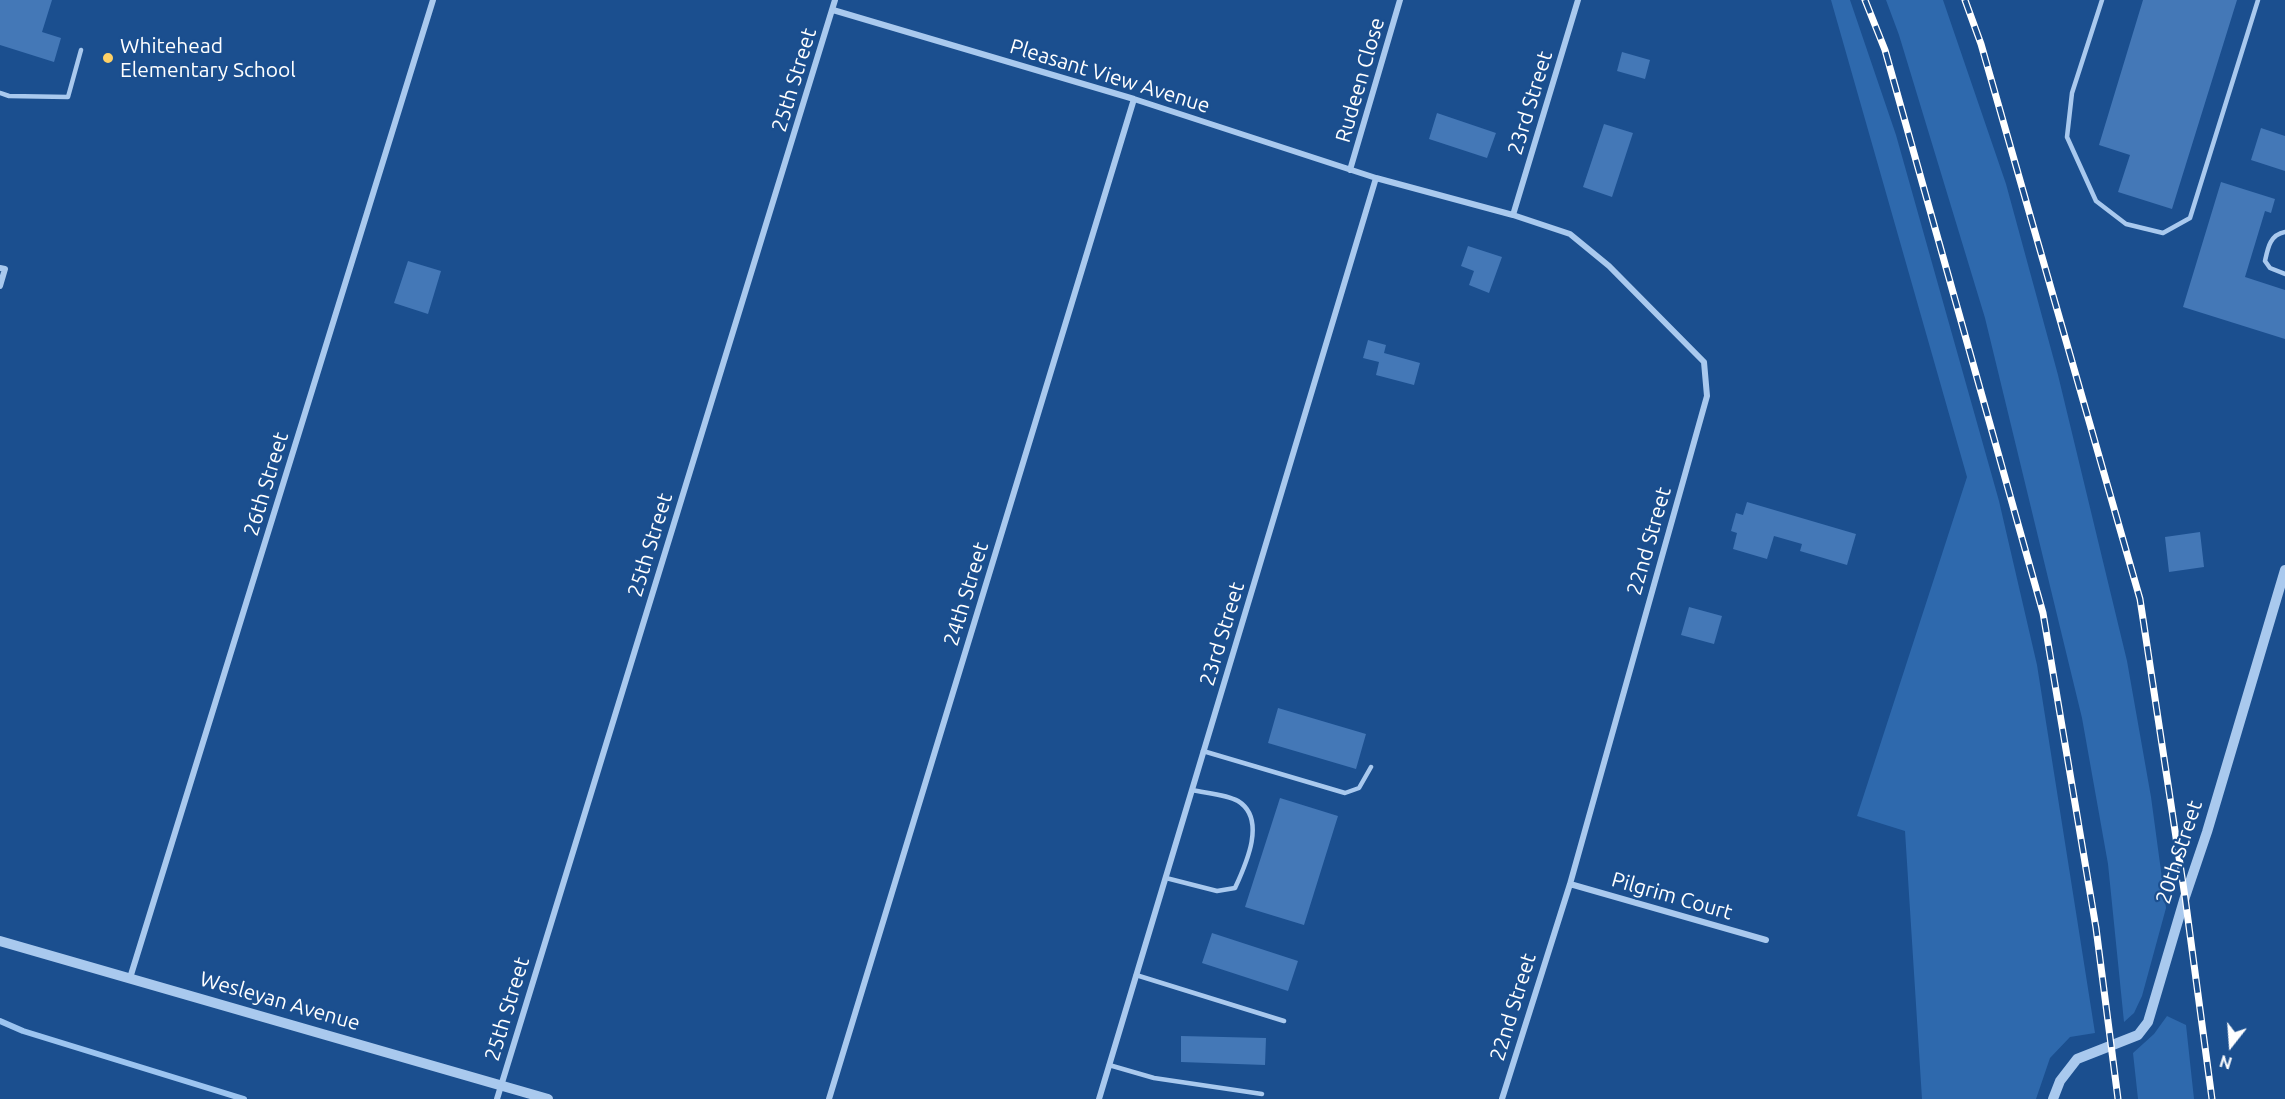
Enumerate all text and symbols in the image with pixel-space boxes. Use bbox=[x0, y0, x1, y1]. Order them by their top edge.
street label: Rudeen Close bbox=[1330, 15, 1390, 145]
street label: 25th Street bbox=[766, 25, 822, 135]
place label: Whitehead Elementary School bbox=[120, 33, 296, 83]
street label: Pleasant View Avenue bbox=[1007, 34, 1213, 118]
street label: 23rd Street bbox=[1502, 48, 1558, 158]
marker: Whitehead Elementary School bbox=[101, 51, 115, 65]
street label: 26th Street bbox=[238, 429, 294, 539]
street label: 22nd Street bbox=[1622, 484, 1676, 598]
street label: 25th Street bbox=[622, 490, 678, 600]
street label: 24th Street bbox=[938, 539, 994, 649]
street label: 23rd Street bbox=[1194, 579, 1250, 689]
street label: 20th Street bbox=[2150, 797, 2208, 907]
street label: Pilgrim Court bbox=[1609, 867, 1735, 925]
street label: 22nd Street bbox=[1485, 950, 1541, 1064]
street label: 25th Street bbox=[479, 954, 535, 1064]
street label: Wesleyan Avenue bbox=[197, 966, 363, 1036]
north arrow bbox=[2201, 1015, 2261, 1075]
text: N bbox=[2217, 1052, 2234, 1073]

